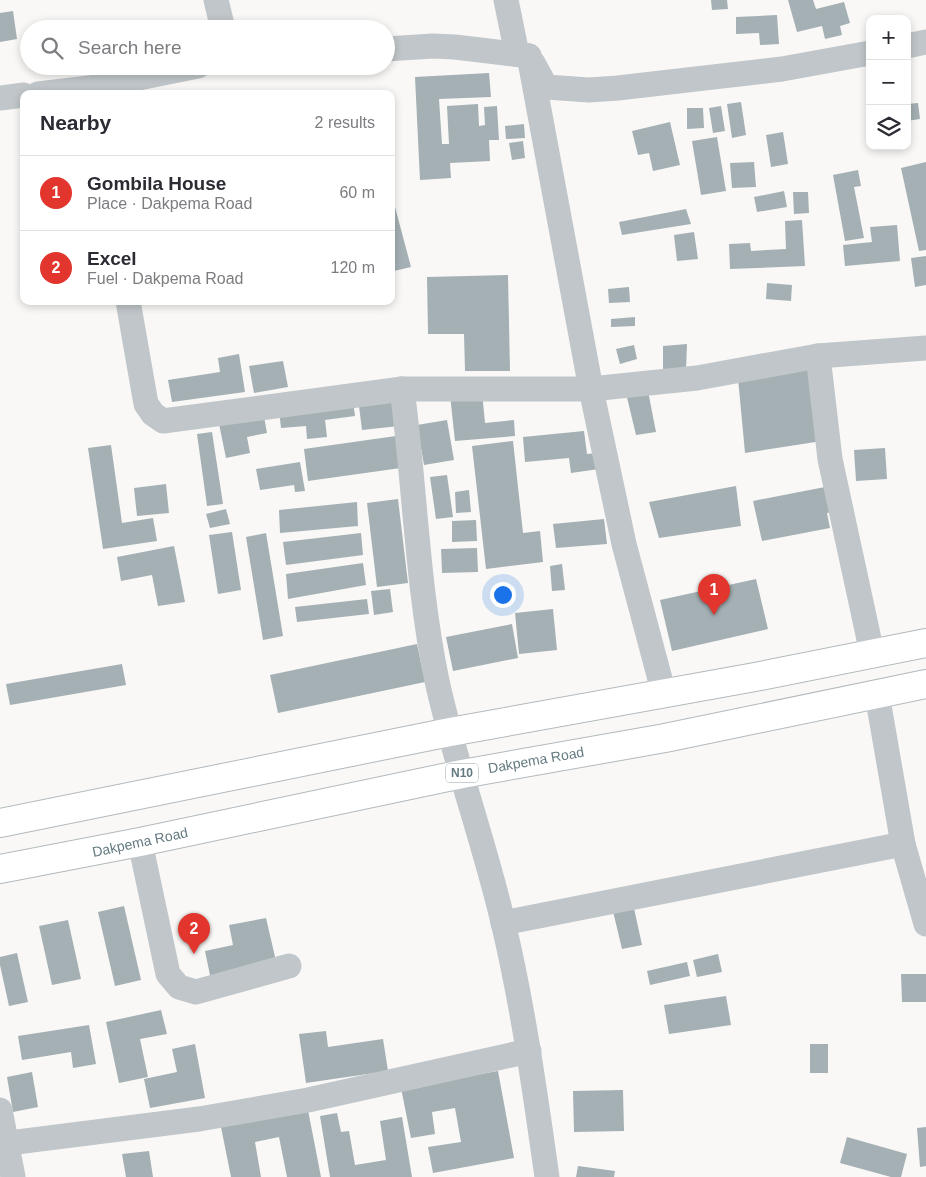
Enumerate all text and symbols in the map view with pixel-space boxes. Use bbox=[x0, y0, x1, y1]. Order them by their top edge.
map controls bbox=[866, 15, 911, 150]
button: + bbox=[866, 15, 911, 60]
search box bbox=[20, 20, 395, 75]
icon: search bbox=[38, 34, 66, 62]
text: Search here bbox=[78, 37, 182, 58]
button: − bbox=[866, 60, 911, 105]
button: layers bbox=[866, 105, 911, 150]
text: Nearby bbox=[40, 111, 111, 134]
text: 2 results bbox=[315, 114, 375, 131]
text: Gombila House bbox=[87, 173, 226, 194]
text: 1 bbox=[52, 184, 60, 201]
text: 60 m bbox=[339, 184, 375, 201]
text: Place · Dakpema Road bbox=[87, 195, 252, 212]
text: Excel bbox=[87, 248, 137, 269]
text: 2 bbox=[52, 259, 60, 276]
text: 120 m bbox=[331, 259, 375, 276]
text: Fuel · Dakpema Road bbox=[87, 270, 244, 287]
pin: 1 bbox=[698, 574, 730, 615]
your location bbox=[490, 582, 516, 608]
street label: Dakpema Road bbox=[487, 744, 585, 776]
road number: N10 bbox=[446, 764, 478, 782]
street label: Dakpema Road bbox=[91, 824, 189, 860]
pin: 2 bbox=[178, 913, 210, 954]

